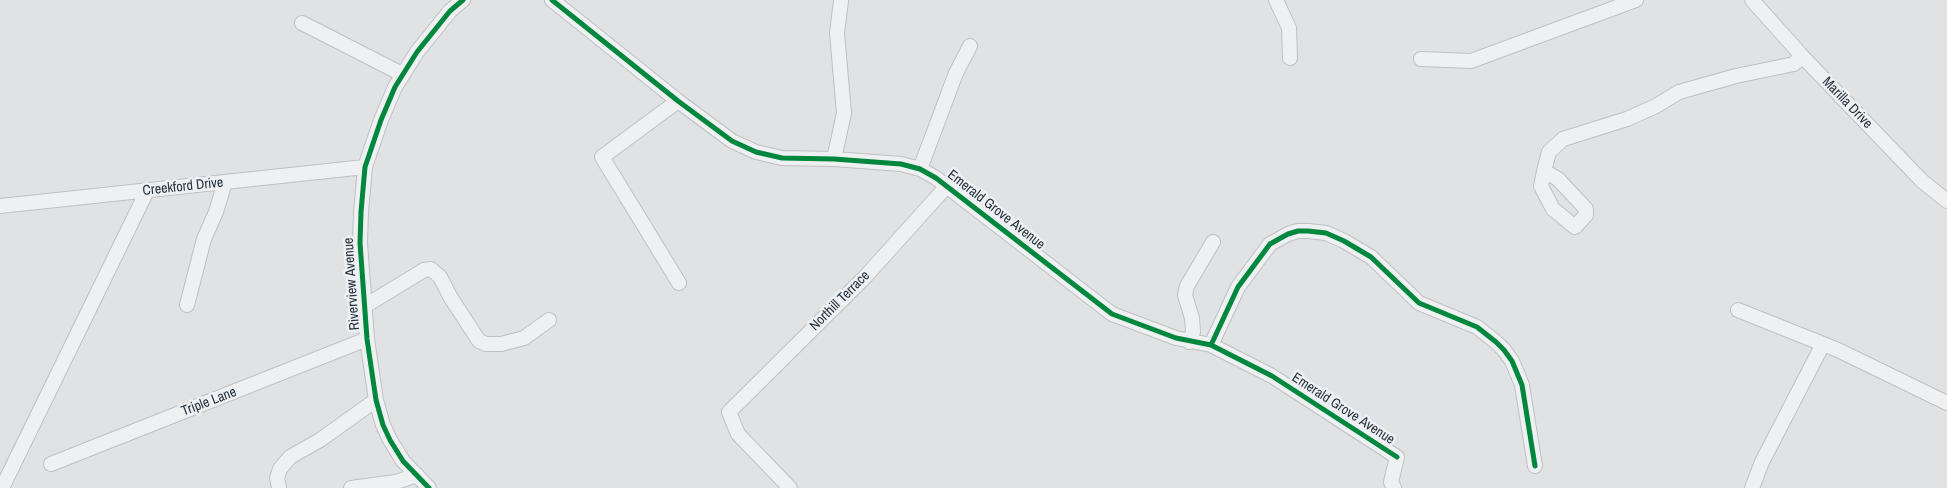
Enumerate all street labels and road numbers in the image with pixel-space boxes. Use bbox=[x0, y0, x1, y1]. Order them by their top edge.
street label: Marilla Drive bbox=[1818, 74, 1876, 132]
street label: Emerald Grove Avenue bbox=[944, 167, 1048, 253]
street label: Creekford Drive bbox=[142, 174, 224, 200]
street label: Riverview Avenue bbox=[340, 237, 364, 331]
street label: Northill Terrace bbox=[807, 268, 873, 334]
street label: Emerald Grove Avenue bbox=[1288, 370, 1398, 448]
street label: Triple Lane bbox=[179, 384, 239, 420]

